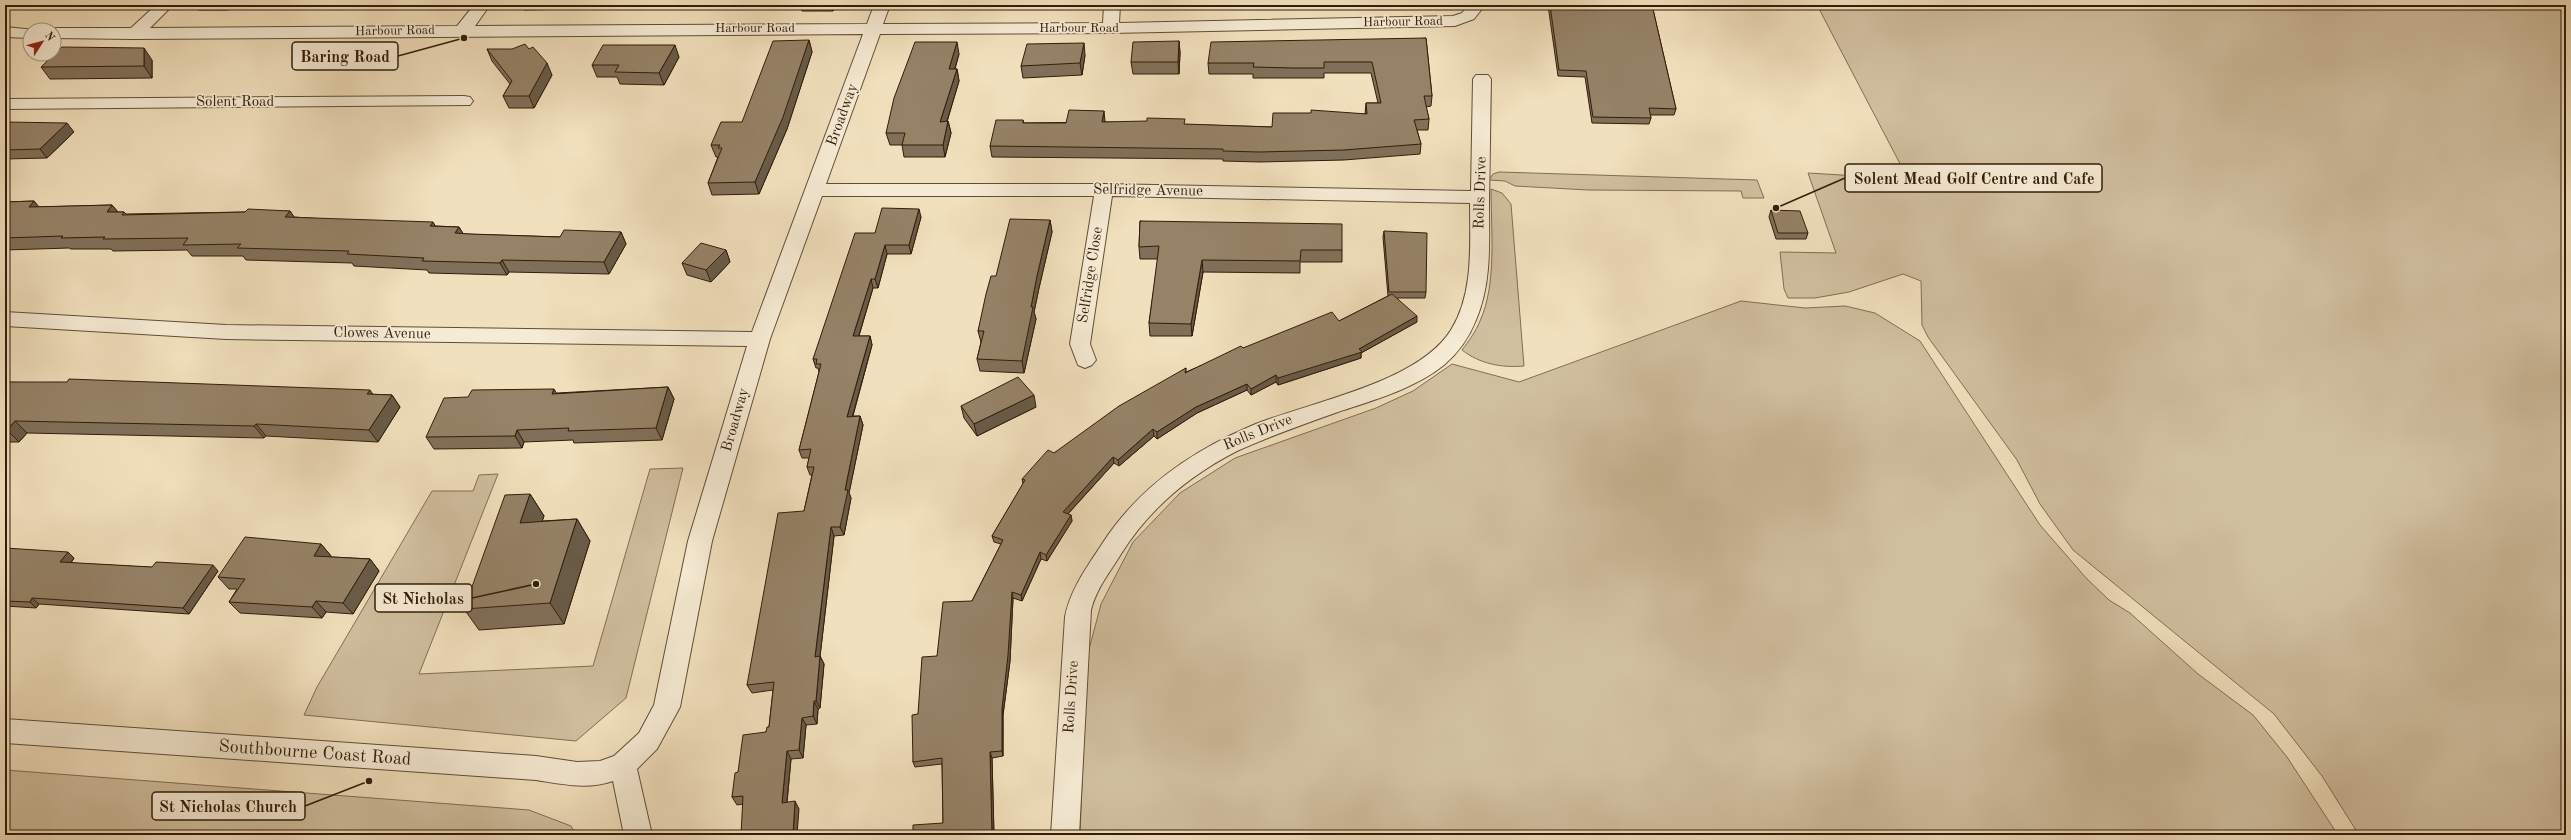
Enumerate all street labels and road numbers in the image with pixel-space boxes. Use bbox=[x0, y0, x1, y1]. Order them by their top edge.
street label: Harbour Road bbox=[1363, 15, 1443, 29]
street label: Harbour Road bbox=[715, 22, 795, 35]
street label: Harbour Road bbox=[1039, 22, 1119, 35]
street label: Harbour Road bbox=[355, 24, 435, 38]
street label: Broadway bbox=[825, 82, 861, 148]
street label: Solent Road bbox=[196, 95, 274, 110]
street label: Rolls Drive bbox=[1472, 156, 1490, 230]
street label: Selfridge Avenue bbox=[1093, 183, 1203, 199]
street label: Selfridge Close bbox=[1076, 226, 1106, 324]
street label: Clowes Avenue bbox=[333, 326, 431, 342]
street label: Broadway bbox=[720, 386, 752, 454]
street label: Rolls Drive bbox=[1221, 412, 1295, 454]
street label: Rolls Drive bbox=[1062, 660, 1082, 734]
street label: Southbourne Coast Road bbox=[218, 737, 412, 769]

